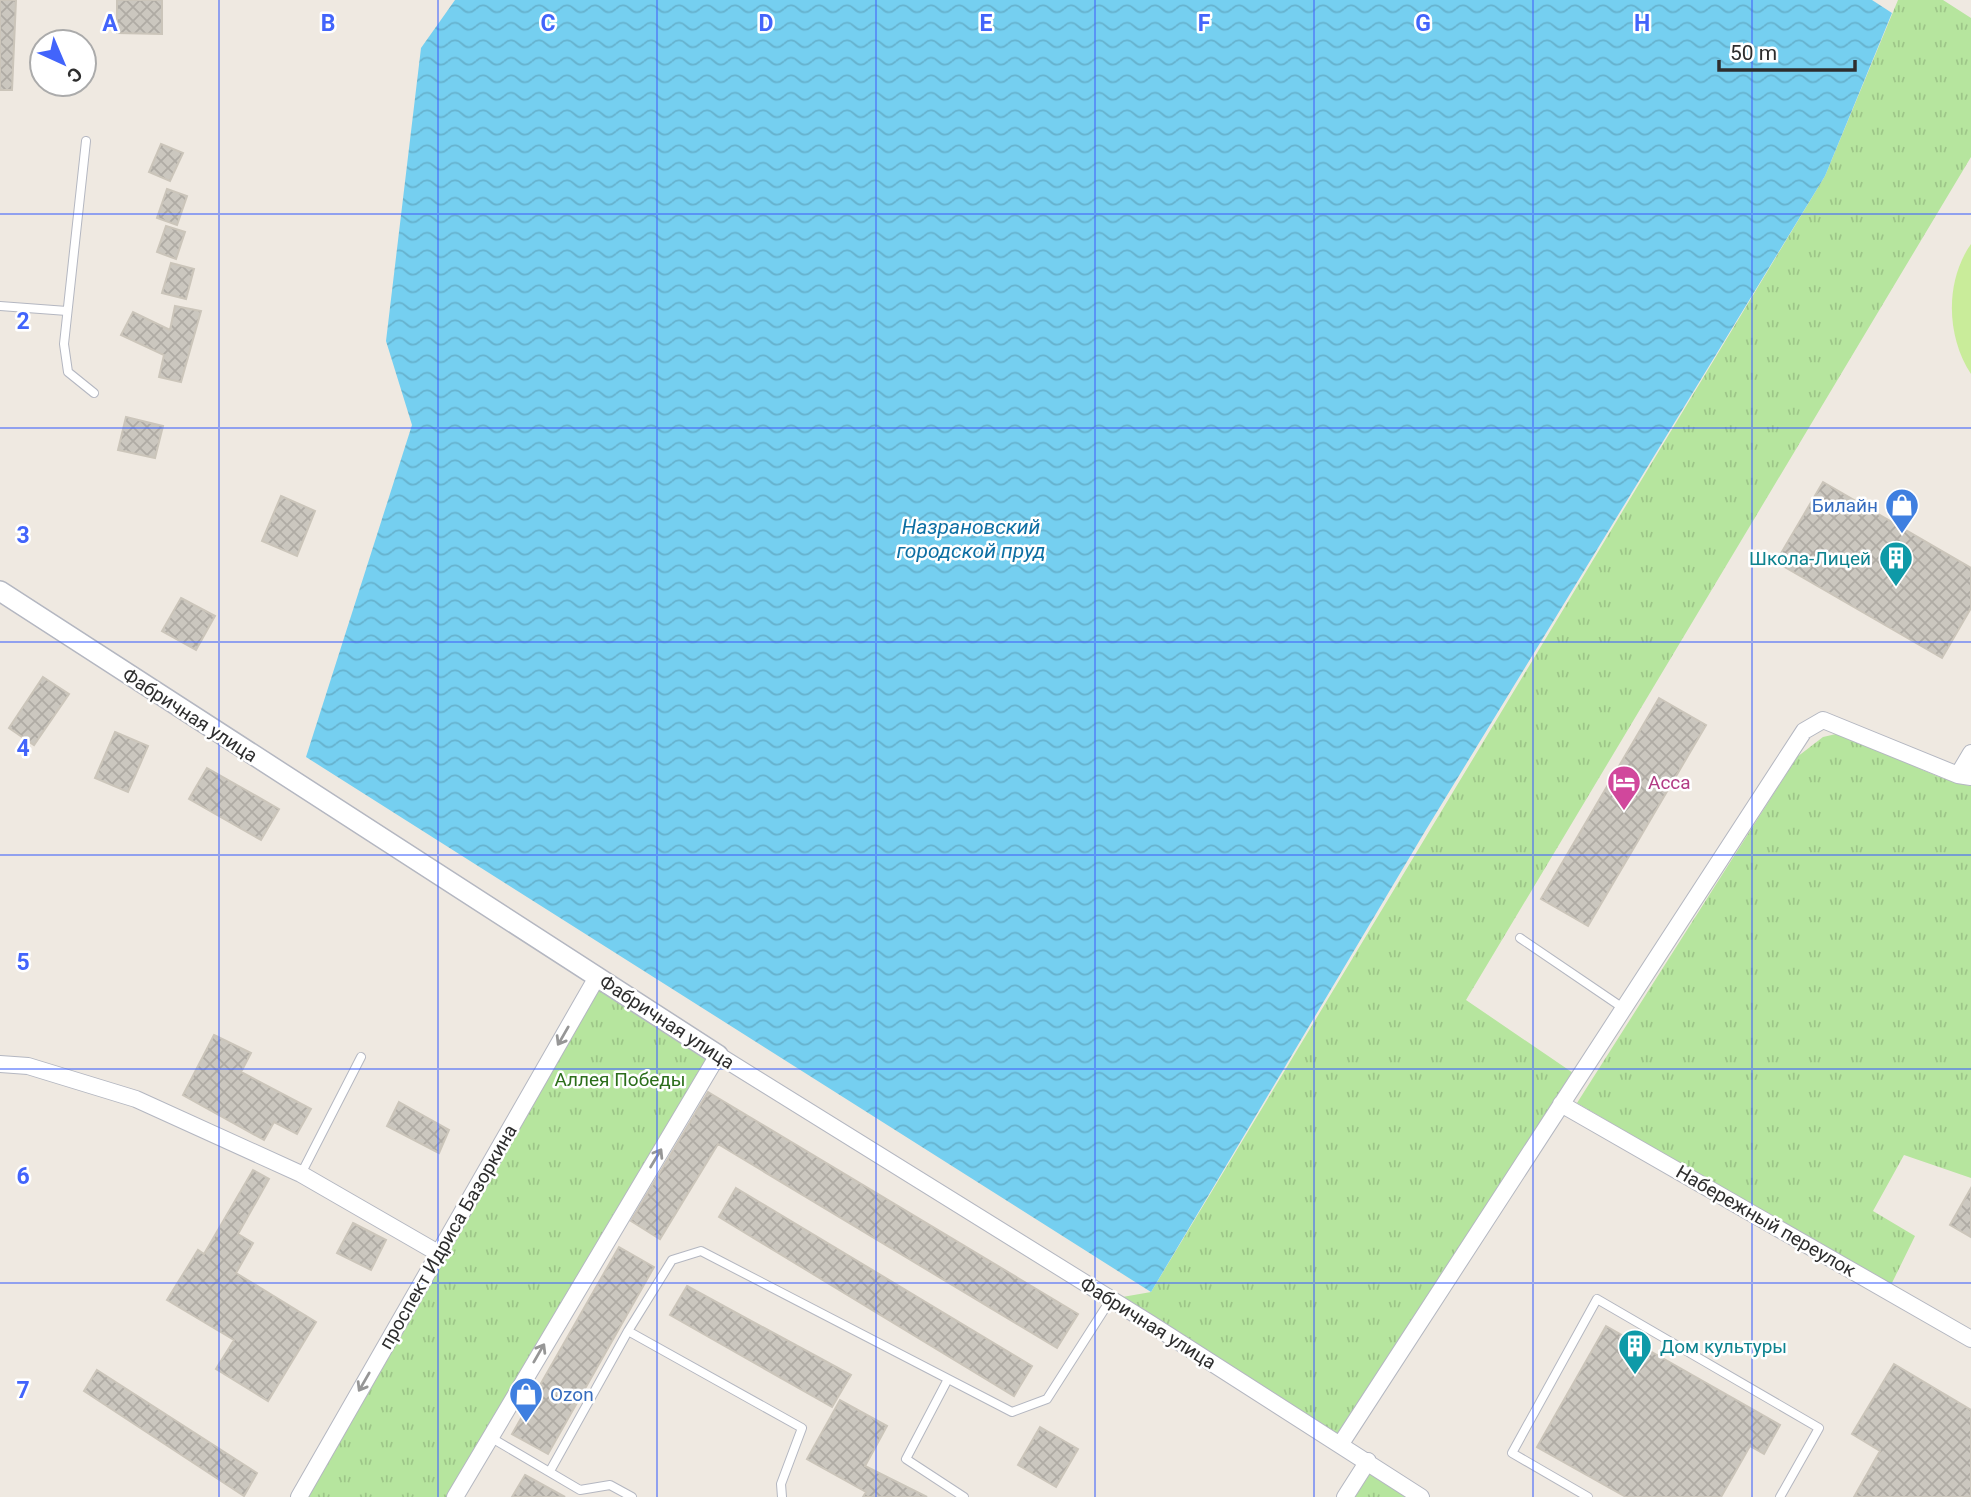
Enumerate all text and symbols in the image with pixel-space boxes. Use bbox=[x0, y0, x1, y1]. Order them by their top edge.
text: A bbox=[102, 10, 118, 37]
text: B bbox=[321, 10, 335, 37]
text: C bbox=[540, 10, 556, 37]
text: D bbox=[759, 10, 773, 37]
text: E bbox=[980, 10, 993, 37]
text: F bbox=[1198, 10, 1211, 37]
text: G bbox=[1415, 10, 1431, 37]
text: H bbox=[1634, 10, 1650, 37]
north arrow bbox=[28, 28, 98, 98]
scale bar bbox=[1719, 28, 1856, 72]
text: 50 m bbox=[1730, 41, 1777, 65]
text: С bbox=[62, 62, 87, 87]
text: 2 bbox=[16, 308, 30, 335]
shop icon: Билайн bbox=[1883, 486, 1921, 535]
place label: Билайн bbox=[1812, 494, 1878, 517]
water label: Назрановский городской пруд bbox=[896, 515, 1046, 563]
text: 3 bbox=[16, 522, 30, 549]
building icon: Школа-Лицей bbox=[1877, 539, 1915, 588]
place label: Школа-Лицей bbox=[1749, 547, 1871, 570]
street label: Фабричная улица bbox=[118, 663, 262, 767]
text: 4 bbox=[16, 735, 30, 762]
hotel icon: Асса bbox=[1605, 763, 1643, 812]
place label: Асса bbox=[1648, 771, 1691, 794]
text: 5 bbox=[16, 949, 30, 976]
street label: Фабричная улица bbox=[595, 970, 739, 1074]
one-way arrow bbox=[556, 1025, 569, 1046]
park label: Аллея Победы bbox=[555, 1068, 685, 1091]
street label: проспект Идриса Базоркина bbox=[374, 1121, 522, 1353]
one-way arrow bbox=[649, 1149, 663, 1169]
street label: Набережный переулок bbox=[1672, 1160, 1861, 1282]
text: 6 bbox=[16, 1163, 30, 1190]
street label: Фабричная улица bbox=[1076, 1272, 1220, 1374]
building icon: Дом культуры bbox=[1616, 1327, 1654, 1376]
place label: Дом культуры bbox=[1660, 1335, 1787, 1358]
one-way arrow bbox=[532, 1344, 546, 1364]
one-way arrow bbox=[357, 1371, 371, 1391]
shop icon: Ozon bbox=[507, 1375, 545, 1424]
text: 7 bbox=[16, 1377, 30, 1404]
place label: Ozon bbox=[550, 1383, 594, 1406]

